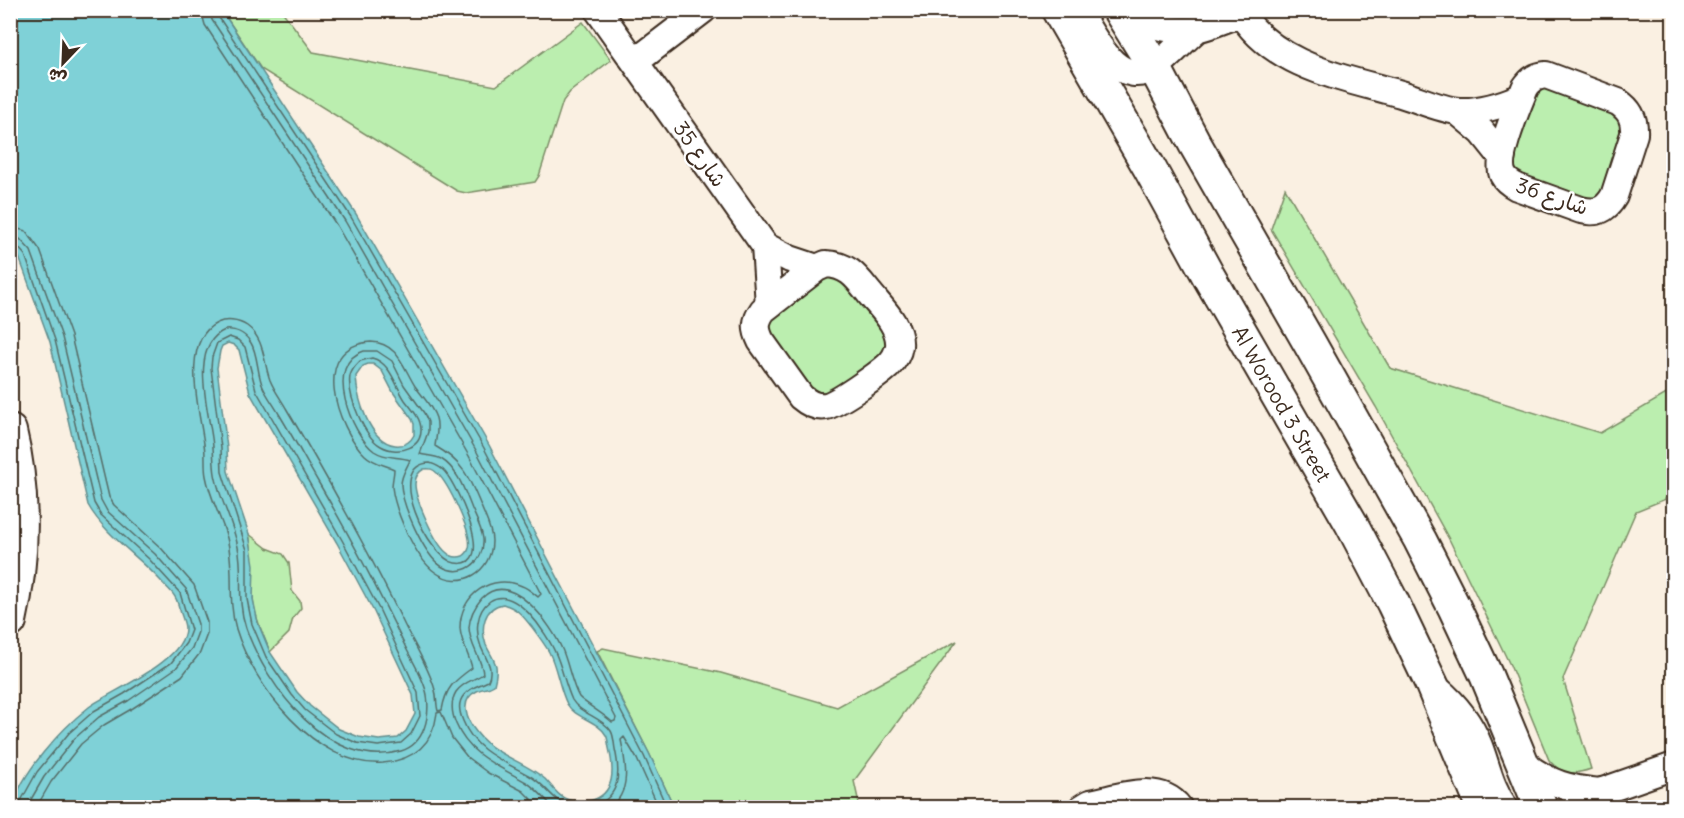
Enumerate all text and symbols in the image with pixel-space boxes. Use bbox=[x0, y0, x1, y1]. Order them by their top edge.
north arrow bbox=[33, 33, 93, 93]
text: ش bbox=[45, 64, 69, 89]
street label: شارع 35 bbox=[666, 116, 732, 193]
street label: شارع 36 bbox=[1512, 171, 1592, 223]
street label: Al Worood 3 Street bbox=[1226, 321, 1338, 487]

